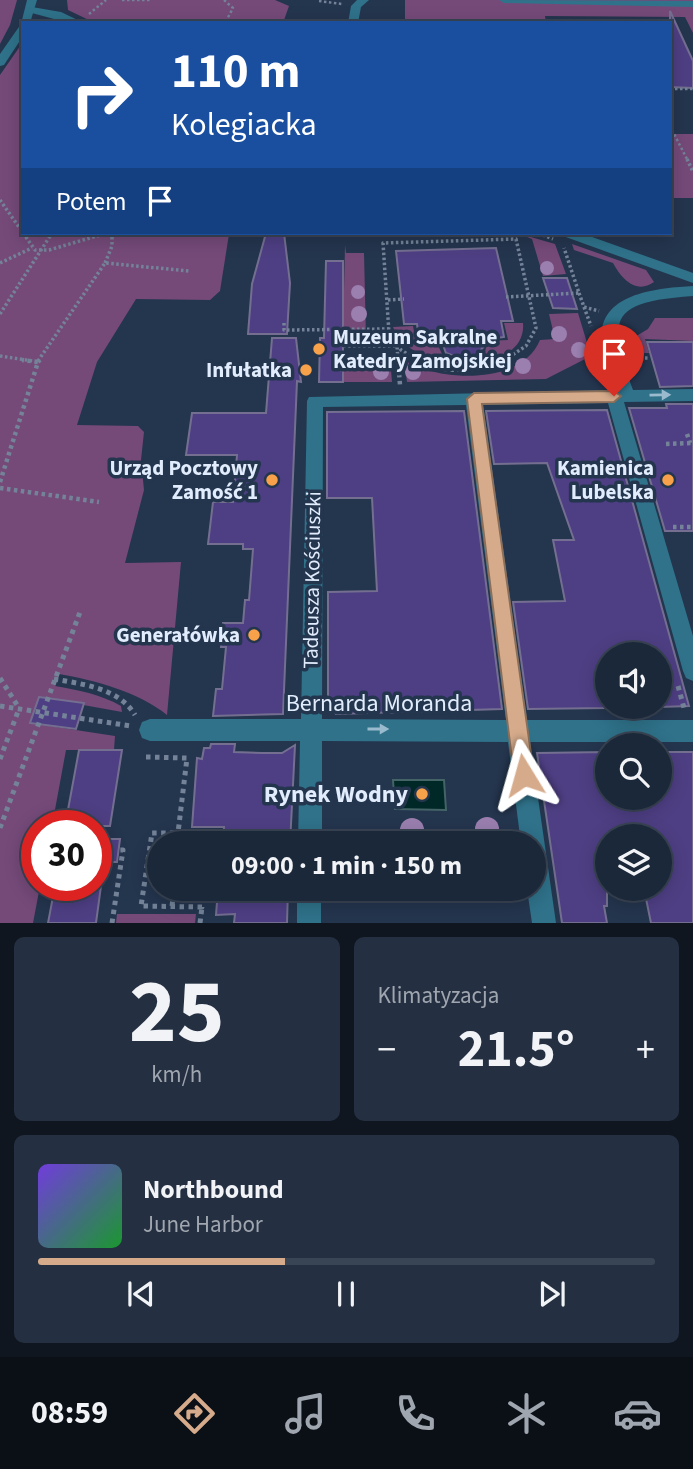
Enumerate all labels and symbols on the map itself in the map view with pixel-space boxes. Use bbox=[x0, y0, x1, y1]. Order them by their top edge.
place label: Muzeum Sakralne Katedry Zamojskiej bbox=[333, 322, 512, 376]
pin bbox=[584, 324, 644, 396]
marker: Muzeum Sakralne Katedry Zamojskiej bbox=[311, 341, 327, 357]
place label: Infułatka bbox=[206, 355, 292, 385]
marker: Infułatka bbox=[298, 362, 314, 378]
one-way arrow bbox=[649, 390, 671, 401]
place label: Urząd Pocztowy Zamość 1 bbox=[110, 453, 258, 507]
place label: Kamienica Lubelska bbox=[557, 453, 654, 507]
marker: Urząd Pocztowy Zamość 1 bbox=[264, 472, 280, 488]
marker: Kamienica Lubelska bbox=[660, 472, 676, 488]
street label: Tadeusza Kościuszki bbox=[295, 491, 329, 669]
place label: Generałówka bbox=[116, 620, 240, 650]
marker: Generałówka bbox=[246, 627, 262, 643]
street label: Bernarda Moranda bbox=[286, 686, 472, 721]
one-way arrow bbox=[367, 724, 389, 735]
position arrow bbox=[487, 738, 561, 812]
place label: Rynek Wodny bbox=[264, 777, 408, 812]
marker: Rynek Wodny bbox=[414, 786, 430, 802]
speed limit sign: 30 bbox=[21, 810, 112, 901]

